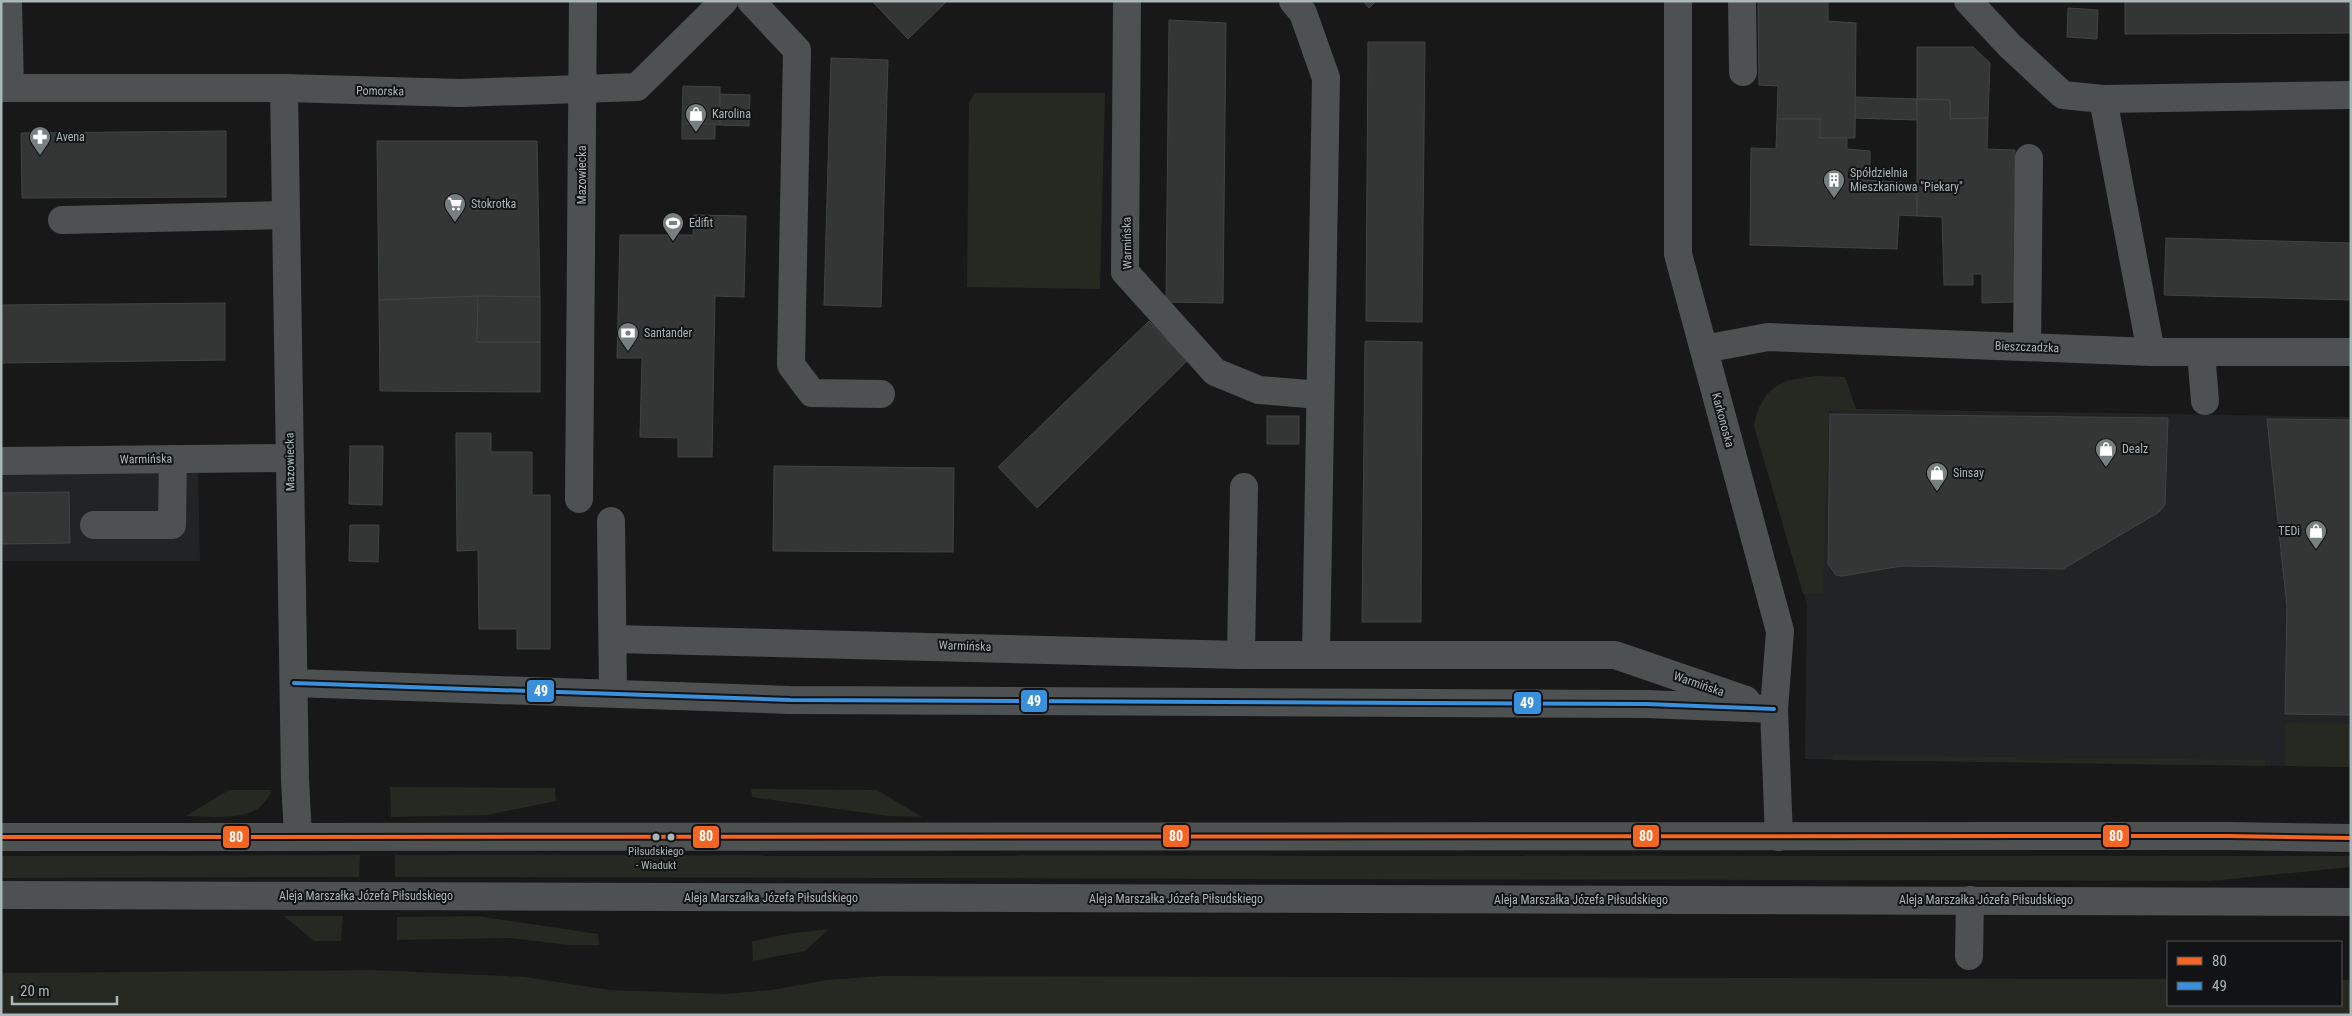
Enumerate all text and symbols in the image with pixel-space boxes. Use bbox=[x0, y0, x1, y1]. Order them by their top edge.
street label: Pomorska bbox=[356, 84, 404, 98]
shop icon: Karolina bbox=[684, 102, 708, 133]
place label: Karolina bbox=[712, 107, 751, 121]
pharmacy icon: Avena bbox=[28, 125, 52, 156]
place label: Avena bbox=[56, 130, 85, 144]
street label: Mazowiecka bbox=[575, 145, 589, 204]
place label: Spółdzielnia Mieszkaniowa "Piekary" bbox=[1850, 166, 1963, 194]
building icon: Spółdzielnia Mieszkaniowa "Piekary" bbox=[1822, 168, 1846, 199]
supermarket icon: Stokrotka bbox=[443, 192, 467, 223]
place label: Stokrotka bbox=[471, 197, 517, 211]
sports icon: Edifit bbox=[661, 211, 685, 242]
place label: Edifit bbox=[689, 216, 713, 230]
street label: Warmińska bbox=[1120, 216, 1134, 269]
bank icon: Santander bbox=[616, 321, 640, 352]
place label: Santander bbox=[644, 326, 692, 340]
street label: Bieszczadzka bbox=[1995, 339, 2060, 355]
street label: Karkonoska bbox=[1709, 391, 1737, 449]
street label: Mazowiecka bbox=[282, 432, 298, 492]
shop icon: Dealz bbox=[2094, 437, 2118, 468]
place label: Dealz bbox=[2122, 442, 2148, 456]
street label: Warmińska bbox=[120, 452, 173, 466]
shop icon: Sinsay bbox=[1925, 461, 1949, 492]
place label: Sinsay bbox=[1953, 466, 1984, 480]
shop icon: TEDi bbox=[2304, 519, 2328, 550]
place label: TEDi bbox=[2278, 524, 2300, 538]
street label: Warmińska bbox=[938, 638, 992, 654]
street label: Warmińska bbox=[1672, 669, 1726, 699]
line badge: 49 bbox=[526, 679, 555, 703]
text: 49 bbox=[534, 683, 548, 699]
line badge: 49 bbox=[1020, 689, 1048, 713]
line badge: 49 bbox=[1513, 691, 1542, 715]
text: 49 bbox=[1027, 693, 1041, 709]
text: 49 bbox=[1520, 695, 1534, 711]
line badge: 80 bbox=[1162, 824, 1190, 848]
line badge: 80 bbox=[1632, 824, 1660, 848]
line badge: 80 bbox=[2102, 824, 2130, 848]
line badge: 80 bbox=[222, 825, 250, 849]
line badge: 80 bbox=[692, 825, 720, 849]
text: 80 bbox=[699, 828, 713, 844]
text: 80 bbox=[1169, 828, 1183, 844]
text: 80 bbox=[1639, 828, 1653, 844]
text: 80 bbox=[2109, 828, 2123, 844]
text: 80 bbox=[229, 829, 243, 845]
marker: Piłsudskiego - Wiadukt bbox=[651, 832, 661, 842]
unlabelled marker bbox=[666, 832, 676, 842]
place label: Piłsudskiego - Wiadukt bbox=[628, 845, 684, 872]
street label: Aleja Marszałka Józefa Piłsudskiego bbox=[279, 889, 453, 903]
street label: Aleja Marszałka Józefa Piłsudskiego bbox=[684, 891, 858, 905]
street label: Aleja Marszałka Józefa Piłsudskiego bbox=[1089, 892, 1263, 906]
street label: Aleja Marszałka Józefa Piłsudskiego bbox=[1494, 893, 1668, 907]
street label: Aleja Marszałka Józefa Piłsudskiego bbox=[1899, 893, 2073, 907]
legend bbox=[2167, 941, 2342, 1006]
text: 80 bbox=[2212, 952, 2227, 970]
scale bar bbox=[12, 974, 118, 1006]
text: 49 bbox=[2212, 977, 2227, 995]
text: 20 m bbox=[20, 982, 50, 1000]

